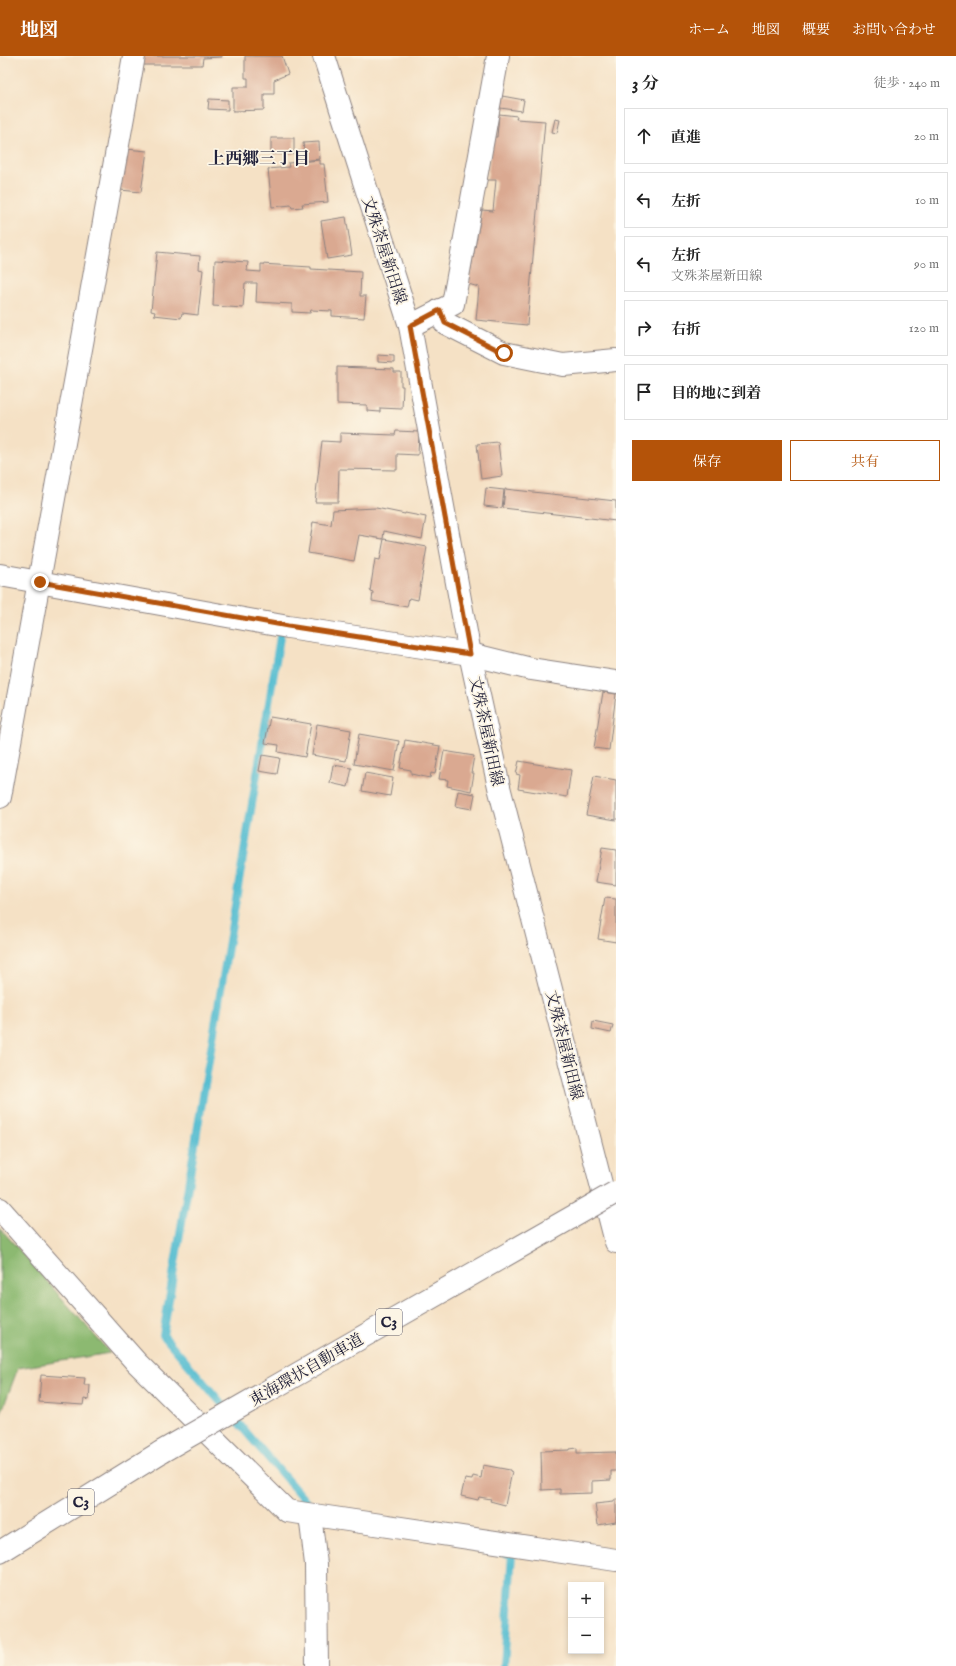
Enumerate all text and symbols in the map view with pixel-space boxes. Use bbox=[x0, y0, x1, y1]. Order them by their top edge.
text: 地図 bbox=[20, 19, 58, 43]
text: ホーム bbox=[688, 21, 730, 39]
text: 地図 bbox=[752, 21, 780, 39]
text: 概要 bbox=[802, 21, 830, 39]
text: お問い合わせ bbox=[852, 21, 936, 39]
text: 3 分 bbox=[632, 74, 659, 95]
text: 徒歩 · 240 m bbox=[874, 75, 940, 92]
icon: ahead bbox=[633, 125, 655, 147]
text: 直進 bbox=[671, 128, 701, 147]
text: 20 m bbox=[914, 128, 939, 145]
district label: 上西郷三丁目 bbox=[208, 149, 310, 170]
icon: left bbox=[633, 189, 655, 211]
text: 左折 bbox=[671, 192, 701, 211]
text: 10 m bbox=[915, 192, 939, 209]
street label: 文殊茶屋新田線 bbox=[356, 194, 410, 307]
text: 左折 bbox=[671, 246, 701, 265]
icon: left bbox=[633, 253, 655, 275]
text: 90 m bbox=[914, 256, 939, 273]
text: 文殊茶屋新田線 bbox=[671, 268, 762, 285]
icon: right bbox=[633, 317, 655, 339]
text: 右折 bbox=[671, 320, 701, 339]
text: 120 m bbox=[909, 320, 939, 337]
route start bbox=[495, 344, 513, 362]
icon: arrive bbox=[633, 381, 655, 403]
text: 目的地に到着 bbox=[671, 384, 761, 403]
button: 保存 bbox=[632, 440, 782, 481]
button: 共有 bbox=[790, 440, 940, 481]
route end bbox=[31, 573, 49, 591]
street label: 文殊茶屋新田線 bbox=[464, 675, 506, 788]
street label: 文殊茶屋新田線 bbox=[540, 989, 586, 1102]
road number: C3 bbox=[376, 1309, 402, 1335]
street label: 東海環状自動車道 bbox=[247, 1330, 367, 1411]
road number: C3 bbox=[68, 1489, 94, 1515]
map controls bbox=[568, 1582, 604, 1654]
button: + bbox=[568, 1582, 604, 1618]
button: − bbox=[568, 1618, 604, 1654]

